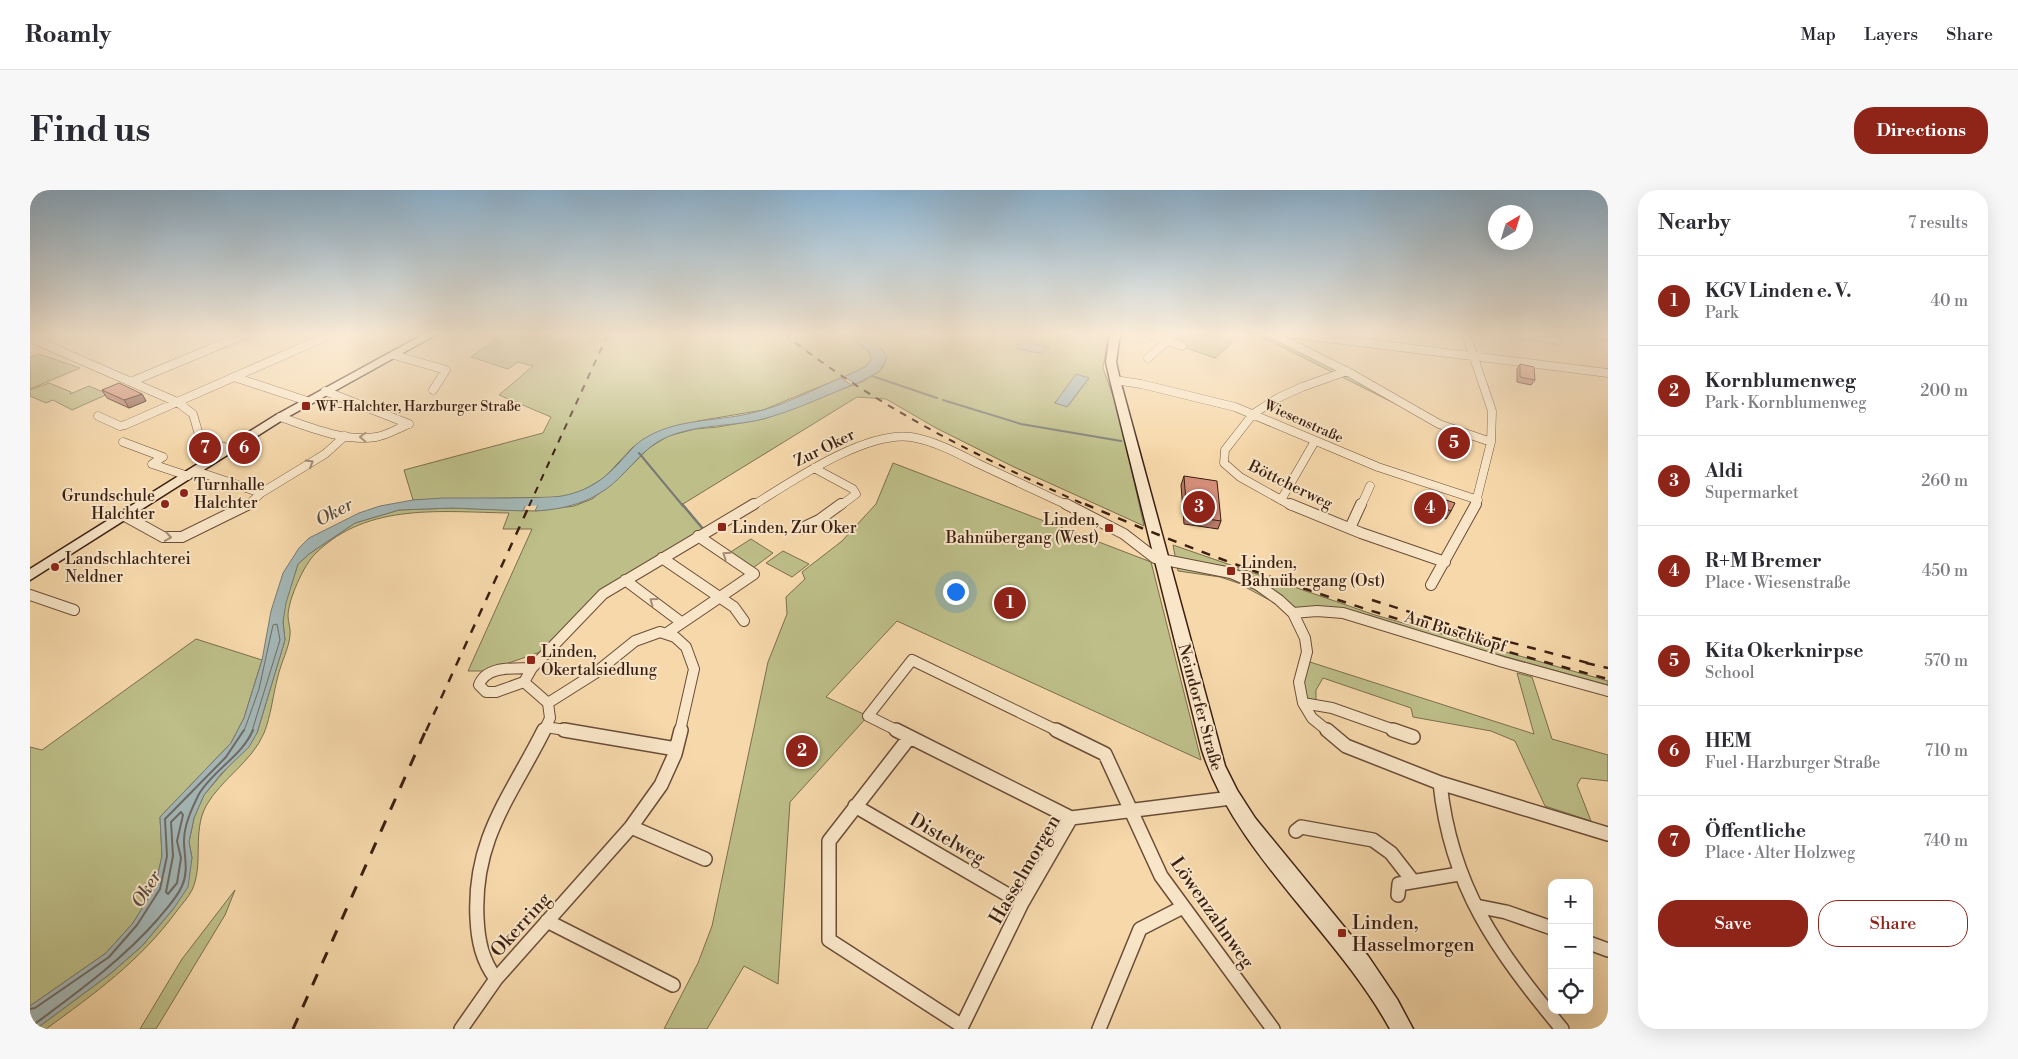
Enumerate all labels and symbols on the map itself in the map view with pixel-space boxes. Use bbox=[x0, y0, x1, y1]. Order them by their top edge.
north arrow bbox=[1488, 205, 1533, 250]
street label: Wiesenstraße bbox=[1260, 396, 1346, 447]
place label: WF-Halchter, Harzburger Straße bbox=[315, 398, 521, 416]
marker: WF-Halchter, Harzburger Straße bbox=[300, 400, 312, 412]
pin: 5 bbox=[1438, 424, 1470, 462]
street label: Zur Oker bbox=[791, 425, 858, 471]
pin: 7 bbox=[189, 429, 221, 467]
pin: 6 bbox=[228, 429, 260, 467]
one-way arrow bbox=[358, 432, 366, 442]
street label: Böttcherweg bbox=[1244, 455, 1337, 514]
one-way arrow bbox=[305, 460, 314, 470]
place label: Turnhalle Halchter bbox=[194, 475, 265, 513]
place label: Grundschule Halchter bbox=[62, 486, 155, 524]
marker: Turnhalle Halchter bbox=[178, 487, 190, 499]
pin: 3 bbox=[1183, 488, 1215, 526]
pin: 4 bbox=[1414, 489, 1446, 527]
water label: Oker bbox=[312, 493, 357, 532]
marker: Grundschule Halchter bbox=[159, 498, 171, 510]
place label: Linden, Bahnübergang (West) bbox=[945, 510, 1099, 548]
place label: Linden, Zur Oker bbox=[732, 518, 857, 538]
marker: Linden, Zur Oker bbox=[716, 521, 728, 533]
marker: Linden, Bahnübergang (West) bbox=[1103, 522, 1115, 534]
one-way arrow bbox=[164, 531, 173, 541]
place label: Landschlachterei Neldner bbox=[65, 549, 191, 587]
one-way arrow bbox=[722, 552, 731, 561]
place label: Linden, Bahnübergang (Ost) bbox=[1240, 553, 1385, 591]
marker: Landschlachterei Neldner bbox=[49, 561, 61, 573]
marker: Linden, Bahnübergang (Ost) bbox=[1225, 565, 1237, 577]
your location bbox=[943, 579, 969, 605]
pin: 1 bbox=[994, 584, 1026, 622]
one-way arrow bbox=[649, 598, 659, 607]
street label: Am Buschkopf bbox=[1402, 607, 1510, 657]
place label: Linden, Okertalsiedlung bbox=[541, 642, 658, 680]
street label: Neindorfer Straße bbox=[1173, 642, 1227, 773]
marker: Linden, Okertalsiedlung bbox=[525, 654, 537, 666]
pin: 2 bbox=[786, 732, 818, 770]
street label: Distelweg bbox=[905, 808, 990, 870]
street label: Hasselmorgen bbox=[984, 810, 1066, 929]
street label: Löwenzahnweg bbox=[1165, 852, 1260, 973]
water label: Oker bbox=[126, 866, 167, 912]
street label: Okerring bbox=[485, 887, 556, 962]
place label: Linden, Hasselmorgen bbox=[1352, 911, 1475, 957]
marker: Linden, Hasselmorgen bbox=[1336, 927, 1348, 939]

